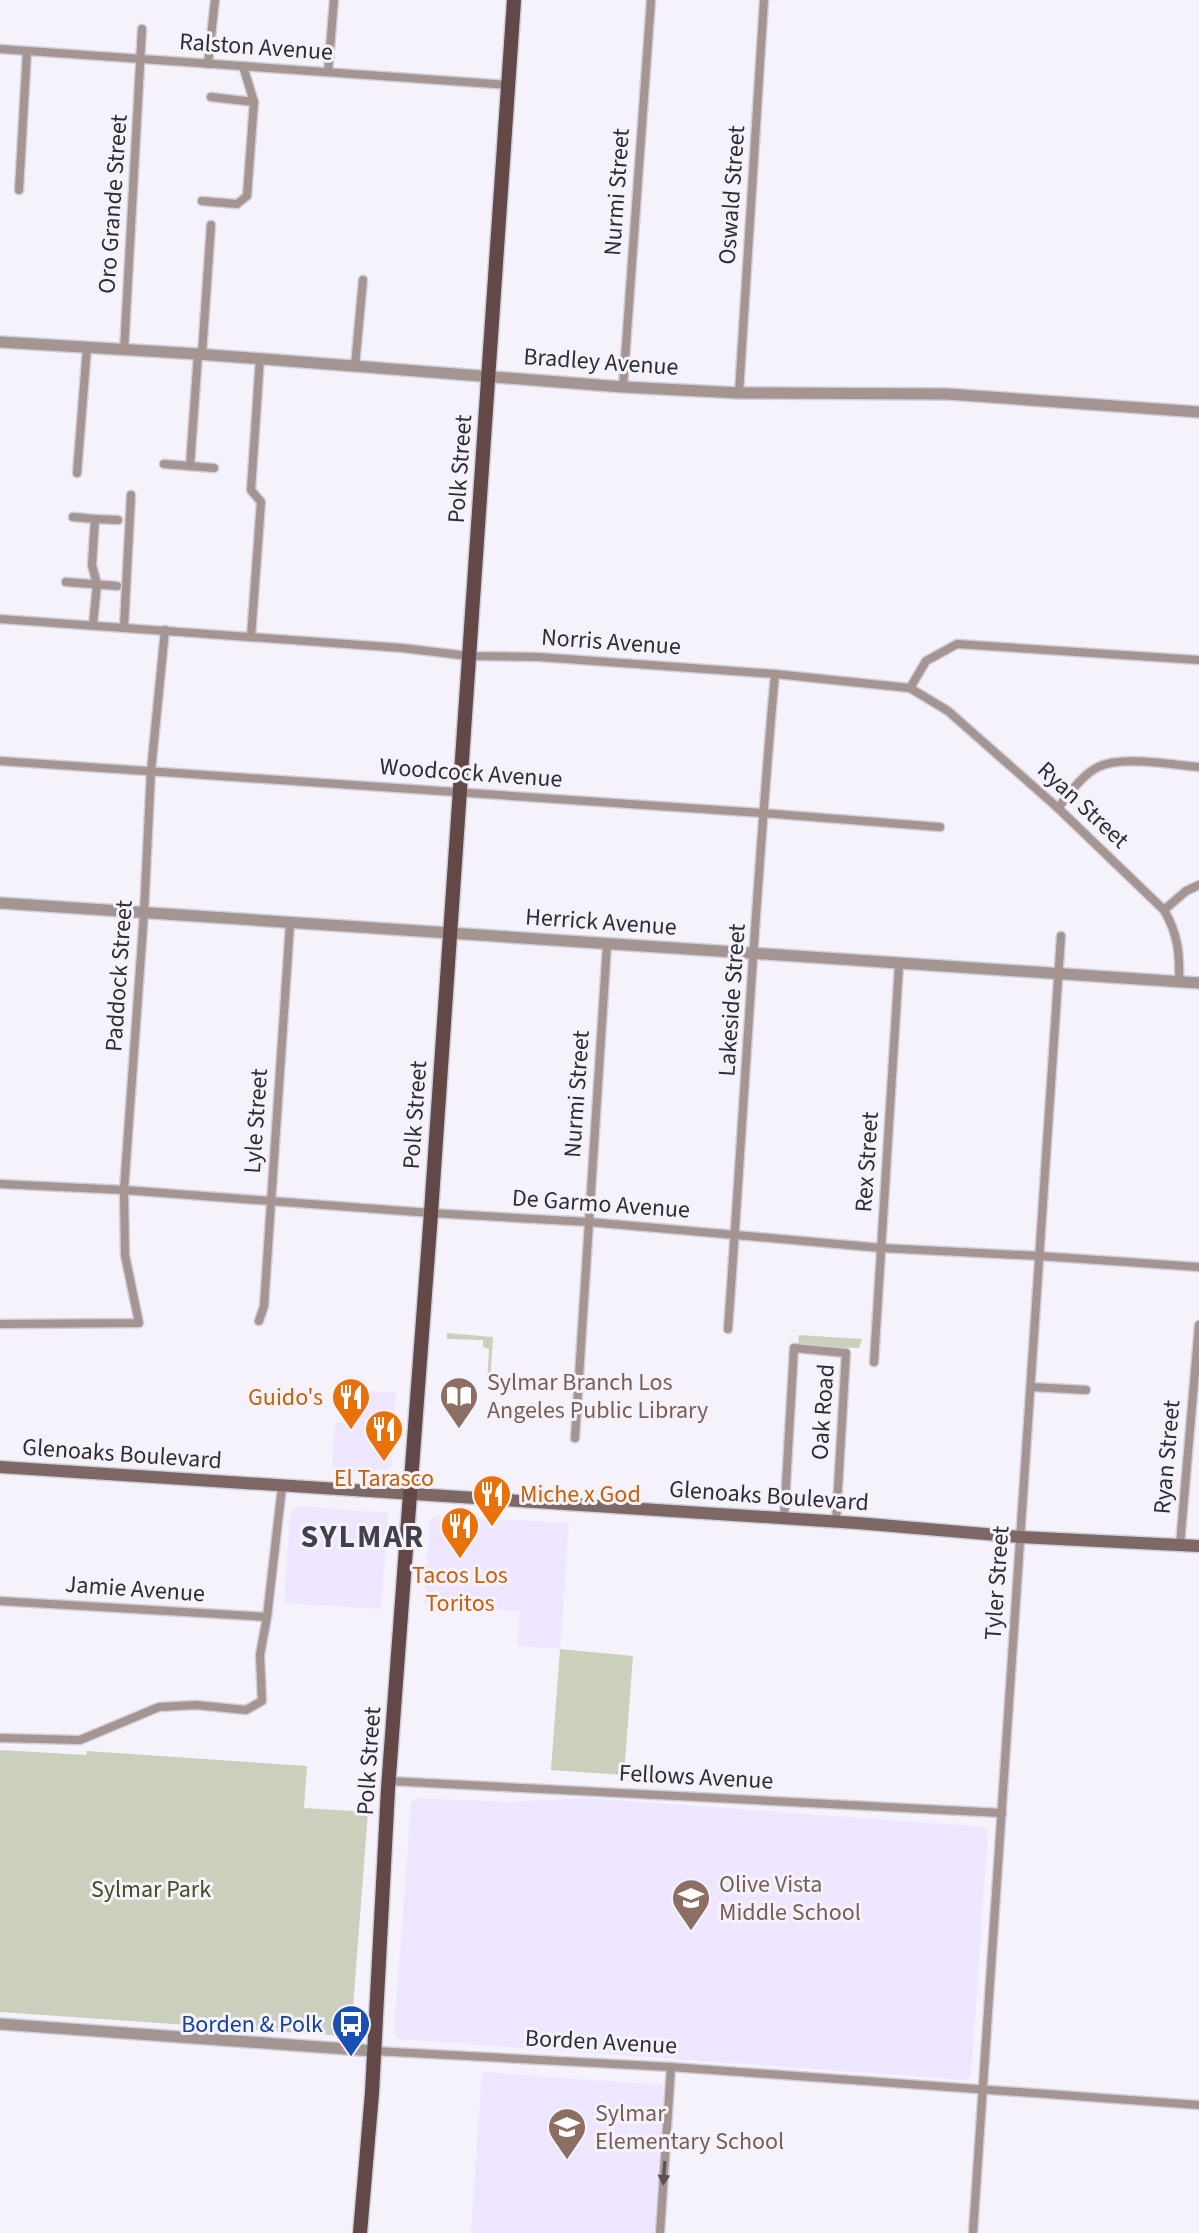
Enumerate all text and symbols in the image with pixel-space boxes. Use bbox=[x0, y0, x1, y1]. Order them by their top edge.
street label: Ralston Avenue bbox=[178, 24, 334, 70]
street label: Oro Grande Street bbox=[89, 113, 137, 295]
street label: Oswald Street bbox=[710, 124, 754, 266]
street label: Nurmi Street bbox=[595, 127, 639, 257]
street label: Bradley Avenue bbox=[522, 339, 680, 385]
street label: Polk Street bbox=[439, 413, 481, 525]
street label: Norris Avenue bbox=[540, 620, 682, 664]
street label: Woodcock Avenue bbox=[378, 749, 564, 797]
street label: Ryan Street bbox=[1029, 753, 1137, 857]
street label: Paddock Street bbox=[96, 899, 142, 1053]
street label: Herrick Avenue bbox=[524, 899, 678, 945]
street label: Lakeside Street bbox=[709, 922, 755, 1078]
street label: Nurmi Street bbox=[555, 1029, 599, 1159]
street label: Polk Street bbox=[394, 1059, 436, 1171]
street label: Lyle Street bbox=[235, 1067, 277, 1175]
street label: Rex Street bbox=[846, 1111, 888, 1213]
street label: De Garmo Avenue bbox=[511, 1180, 691, 1228]
street label: Oak Road bbox=[802, 1363, 844, 1461]
place label: Sylmar Branch Los Angeles Public Library bbox=[487, 1365, 708, 1428]
library icon: Sylmar Branch Los Angeles Public Library bbox=[438, 1375, 480, 1430]
restaurant icon: Guido's bbox=[330, 1376, 372, 1431]
place label: Guido's bbox=[248, 1380, 323, 1415]
street label: Ryan Street bbox=[1145, 1398, 1189, 1516]
restaurant icon: El Tarasco bbox=[363, 1408, 405, 1463]
street label: Glenoaks Boulevard bbox=[21, 1430, 223, 1478]
place label: El Tarasco bbox=[334, 1461, 434, 1496]
street label: Glenoaks Boulevard bbox=[668, 1472, 870, 1520]
restaurant icon: Miche x God bbox=[471, 1473, 513, 1528]
place label: Miche x God bbox=[520, 1477, 641, 1512]
restaurant icon: Tacos Los Toritos bbox=[439, 1505, 481, 1560]
district label: SYLMAR bbox=[301, 1514, 425, 1560]
street label: Tyler Street bbox=[976, 1525, 1018, 1641]
place label: Tacos Los Toritos bbox=[412, 1558, 508, 1621]
street label: Jamie Avenue bbox=[64, 1567, 206, 1611]
street label: Polk Street bbox=[348, 1705, 390, 1817]
street label: Fellows Avenue bbox=[618, 1755, 774, 1799]
place label: Olive Vista Middle School bbox=[719, 1867, 861, 1930]
park label: Sylmar Park bbox=[91, 1872, 211, 1907]
school or university icon: Olive Vista Middle School bbox=[670, 1877, 712, 1932]
bus stop icon: Borden & Polk bbox=[330, 2003, 372, 2058]
place label: Borden & Polk bbox=[181, 2007, 323, 2042]
street label: Borden Avenue bbox=[524, 2021, 678, 2063]
place label: Sylmar Elementary School bbox=[595, 2096, 784, 2159]
school or university icon: Sylmar Elementary School bbox=[546, 2106, 588, 2161]
one-way arrow bbox=[657, 2161, 670, 2186]

